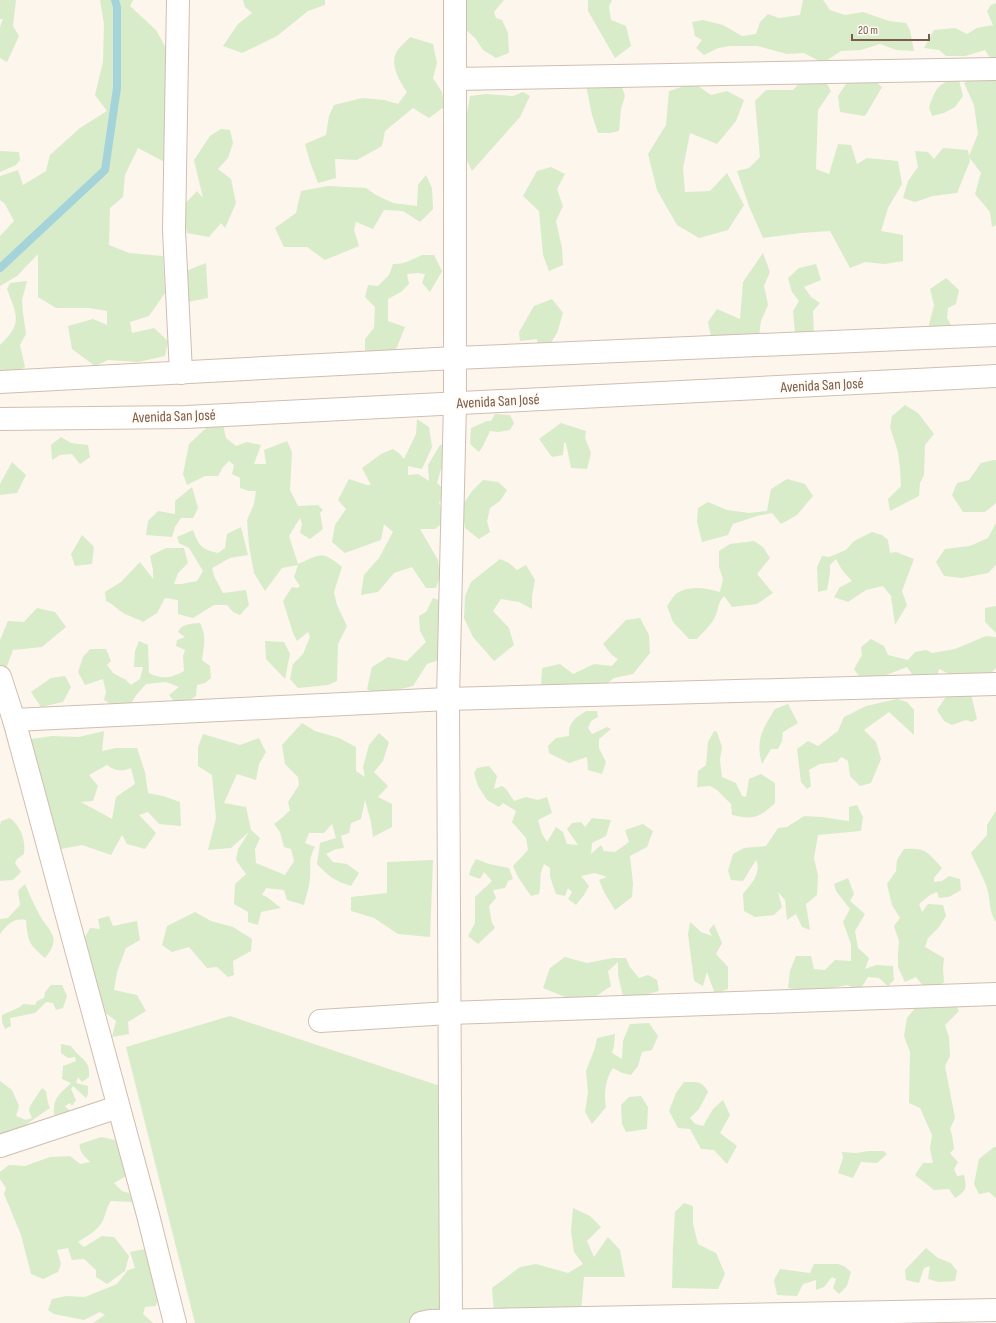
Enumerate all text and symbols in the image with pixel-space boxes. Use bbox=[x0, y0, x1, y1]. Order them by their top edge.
scale bar bbox=[852, 16, 929, 42]
text: 20 m bbox=[858, 23, 878, 38]
street label: Avenida San José bbox=[779, 374, 864, 397]
street label: Avenida San José bbox=[455, 390, 540, 413]
street label: Avenida San José bbox=[131, 406, 216, 427]

